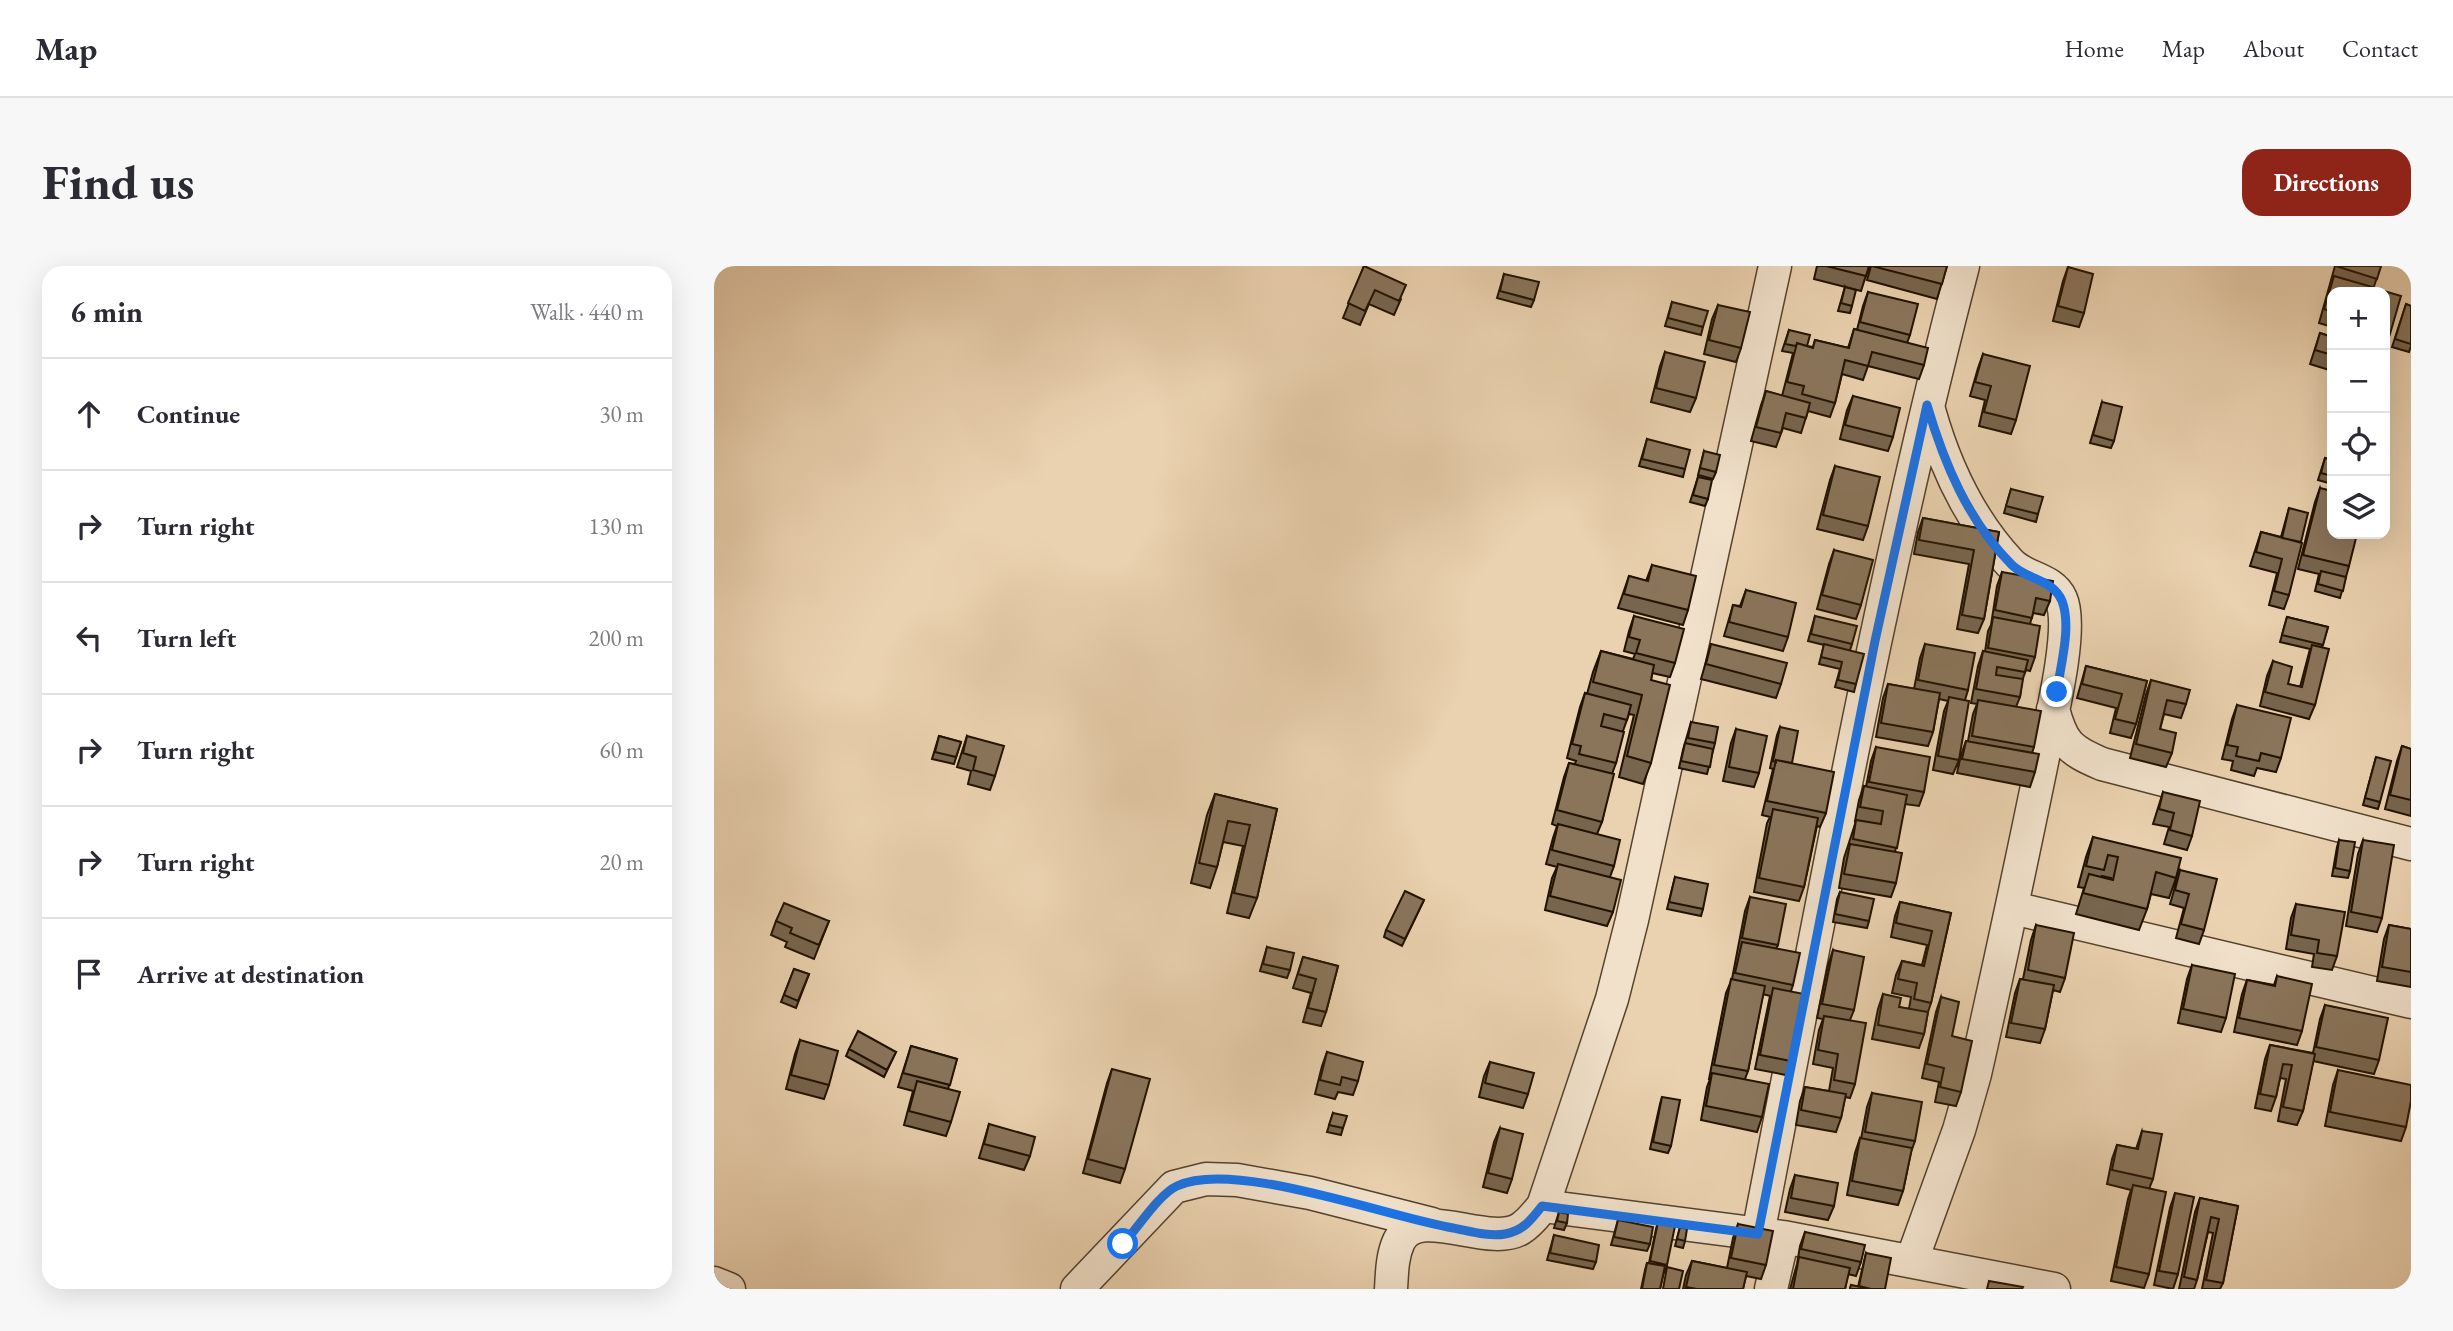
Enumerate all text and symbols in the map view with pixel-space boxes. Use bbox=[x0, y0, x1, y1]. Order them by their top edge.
text: Map bbox=[35, 27, 97, 70]
text: Home bbox=[2064, 33, 2124, 64]
text: Map bbox=[2162, 33, 2205, 64]
text: About bbox=[2243, 33, 2304, 64]
text: Contact bbox=[2342, 33, 2418, 64]
button: Directions bbox=[2242, 149, 2411, 216]
text: Find us bbox=[42, 150, 194, 214]
map controls bbox=[2327, 287, 2390, 539]
button: + bbox=[2327, 287, 2390, 350]
text: 6 min bbox=[70, 292, 143, 331]
text: Walk · 440 m bbox=[530, 297, 644, 327]
button: − bbox=[2327, 350, 2390, 413]
icon: ahead bbox=[70, 395, 108, 433]
text: Continue bbox=[137, 397, 240, 431]
text: 30 m bbox=[599, 399, 644, 429]
button: locate bbox=[2327, 413, 2390, 476]
button: layers bbox=[2327, 476, 2390, 539]
icon: right bbox=[70, 507, 108, 545]
text: Turn right bbox=[137, 509, 255, 543]
text: 130 m bbox=[588, 511, 644, 541]
icon: left bbox=[70, 619, 108, 657]
text: Turn left bbox=[137, 621, 236, 655]
text: 200 m bbox=[588, 623, 644, 653]
route end bbox=[2041, 676, 2072, 707]
icon: right bbox=[70, 731, 108, 769]
text: Turn right bbox=[137, 733, 255, 767]
text: 60 m bbox=[599, 735, 644, 765]
icon: right bbox=[70, 843, 108, 881]
text: Turn right bbox=[137, 845, 255, 879]
text: 20 m bbox=[599, 847, 644, 877]
icon: arrive bbox=[70, 955, 108, 993]
text: Arrive at destination bbox=[137, 957, 364, 991]
route start bbox=[1107, 1228, 1138, 1259]

